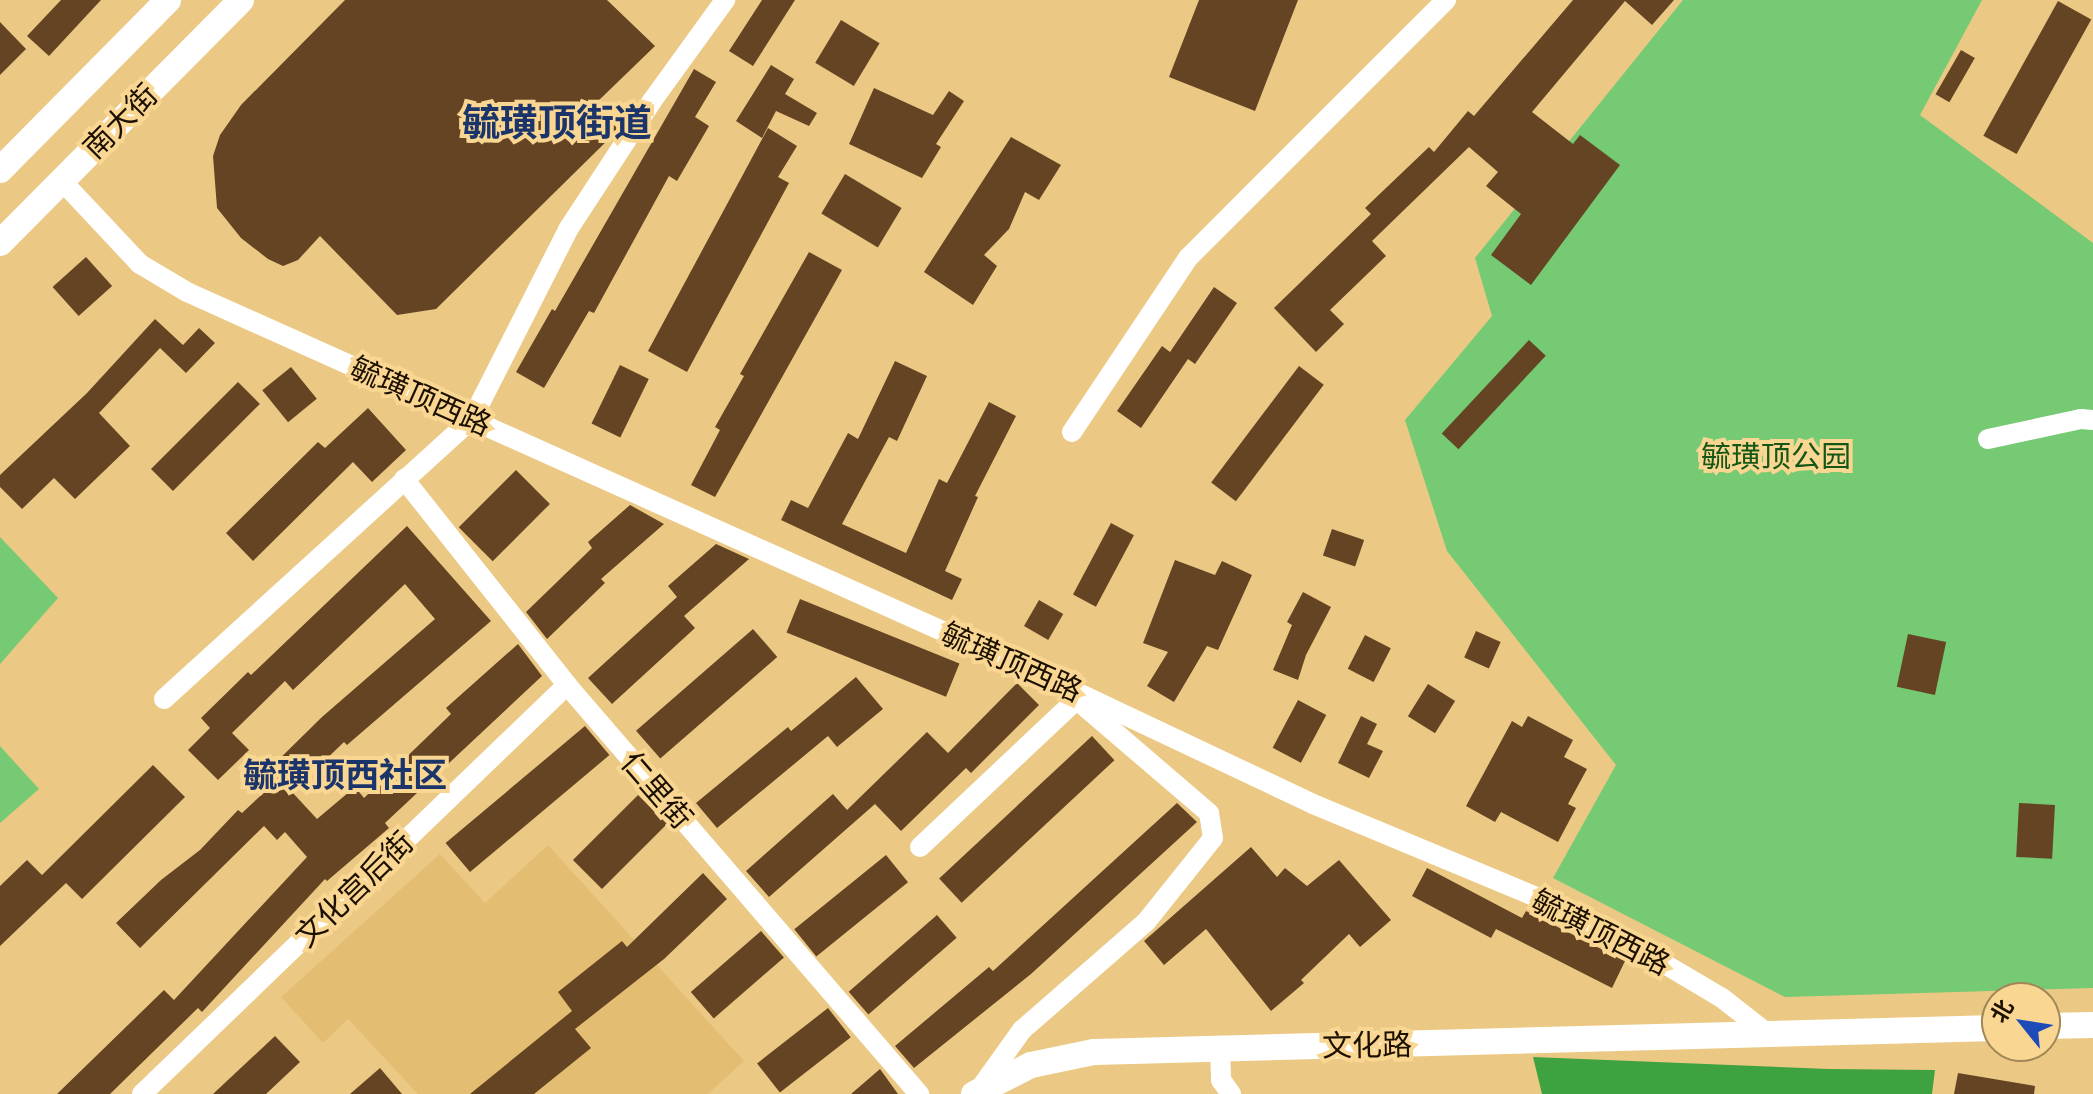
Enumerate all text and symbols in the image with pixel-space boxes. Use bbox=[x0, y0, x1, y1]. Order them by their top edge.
street label: 南大街 bbox=[75, 76, 165, 166]
district label: 毓璜顶街道 bbox=[462, 100, 652, 146]
street label: 毓璜顶西路 bbox=[345, 349, 497, 443]
park label: 毓璜顶公园 bbox=[1701, 438, 1851, 474]
street label: 毓璜顶西路 bbox=[936, 615, 1088, 709]
street label: 仁里街 bbox=[614, 744, 700, 836]
district label: 毓璜顶西社区 bbox=[243, 755, 447, 795]
street label: 文化宫后街 bbox=[288, 824, 420, 954]
street label: 毓璜顶西路 bbox=[1526, 882, 1676, 982]
north arrow bbox=[1981, 982, 2061, 1062]
text: 北 bbox=[1982, 993, 2022, 1029]
street label: 文化路 bbox=[1322, 1026, 1412, 1064]

